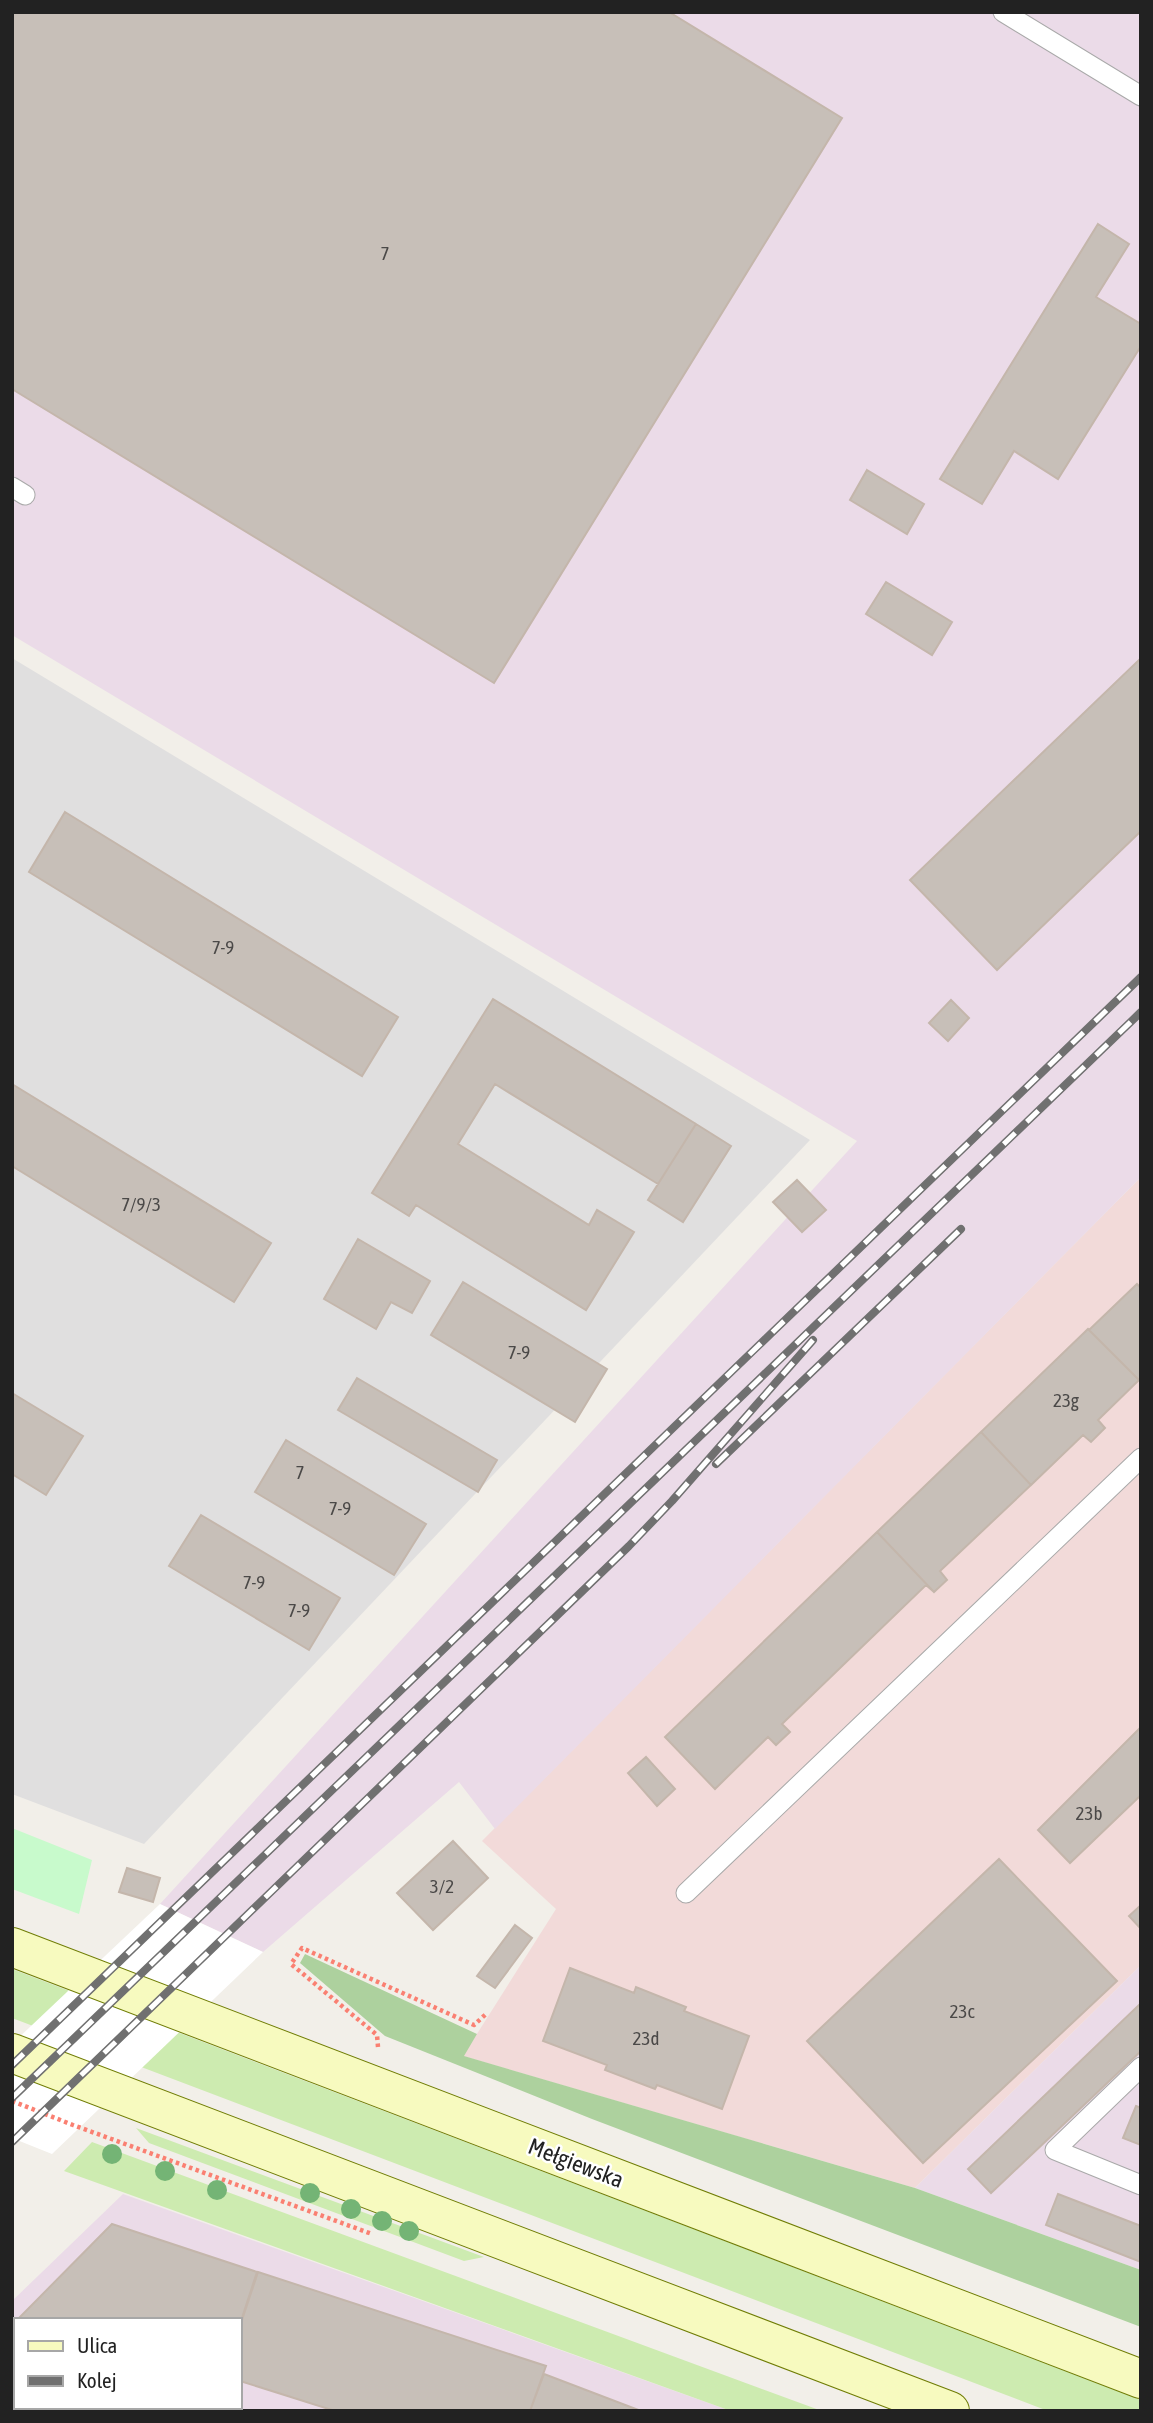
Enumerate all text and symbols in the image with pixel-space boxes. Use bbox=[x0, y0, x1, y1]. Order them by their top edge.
house number: 7 bbox=[381, 242, 389, 264]
house number: 7-9 bbox=[212, 936, 234, 958]
house number: 7/9/3 bbox=[121, 1193, 161, 1215]
house number: 7-9 bbox=[508, 1341, 530, 1363]
house number: 23g bbox=[1053, 1389, 1080, 1411]
house number: 7 bbox=[296, 1461, 304, 1483]
house number: 7-9 bbox=[329, 1497, 351, 1519]
house number: 7-9 bbox=[243, 1571, 265, 1593]
house number: 7-9 bbox=[288, 1599, 310, 1621]
house number: 23b bbox=[1076, 1802, 1102, 1824]
house number: 3/2 bbox=[430, 1875, 454, 1897]
house number: 23c bbox=[950, 2000, 975, 2022]
house number: 23d bbox=[633, 2027, 659, 2049]
street label: Mełgiewska bbox=[525, 2133, 627, 2193]
legend bbox=[14, 2318, 242, 2409]
text: Ulica bbox=[77, 2333, 117, 2357]
text: Kolej bbox=[77, 2368, 116, 2392]

